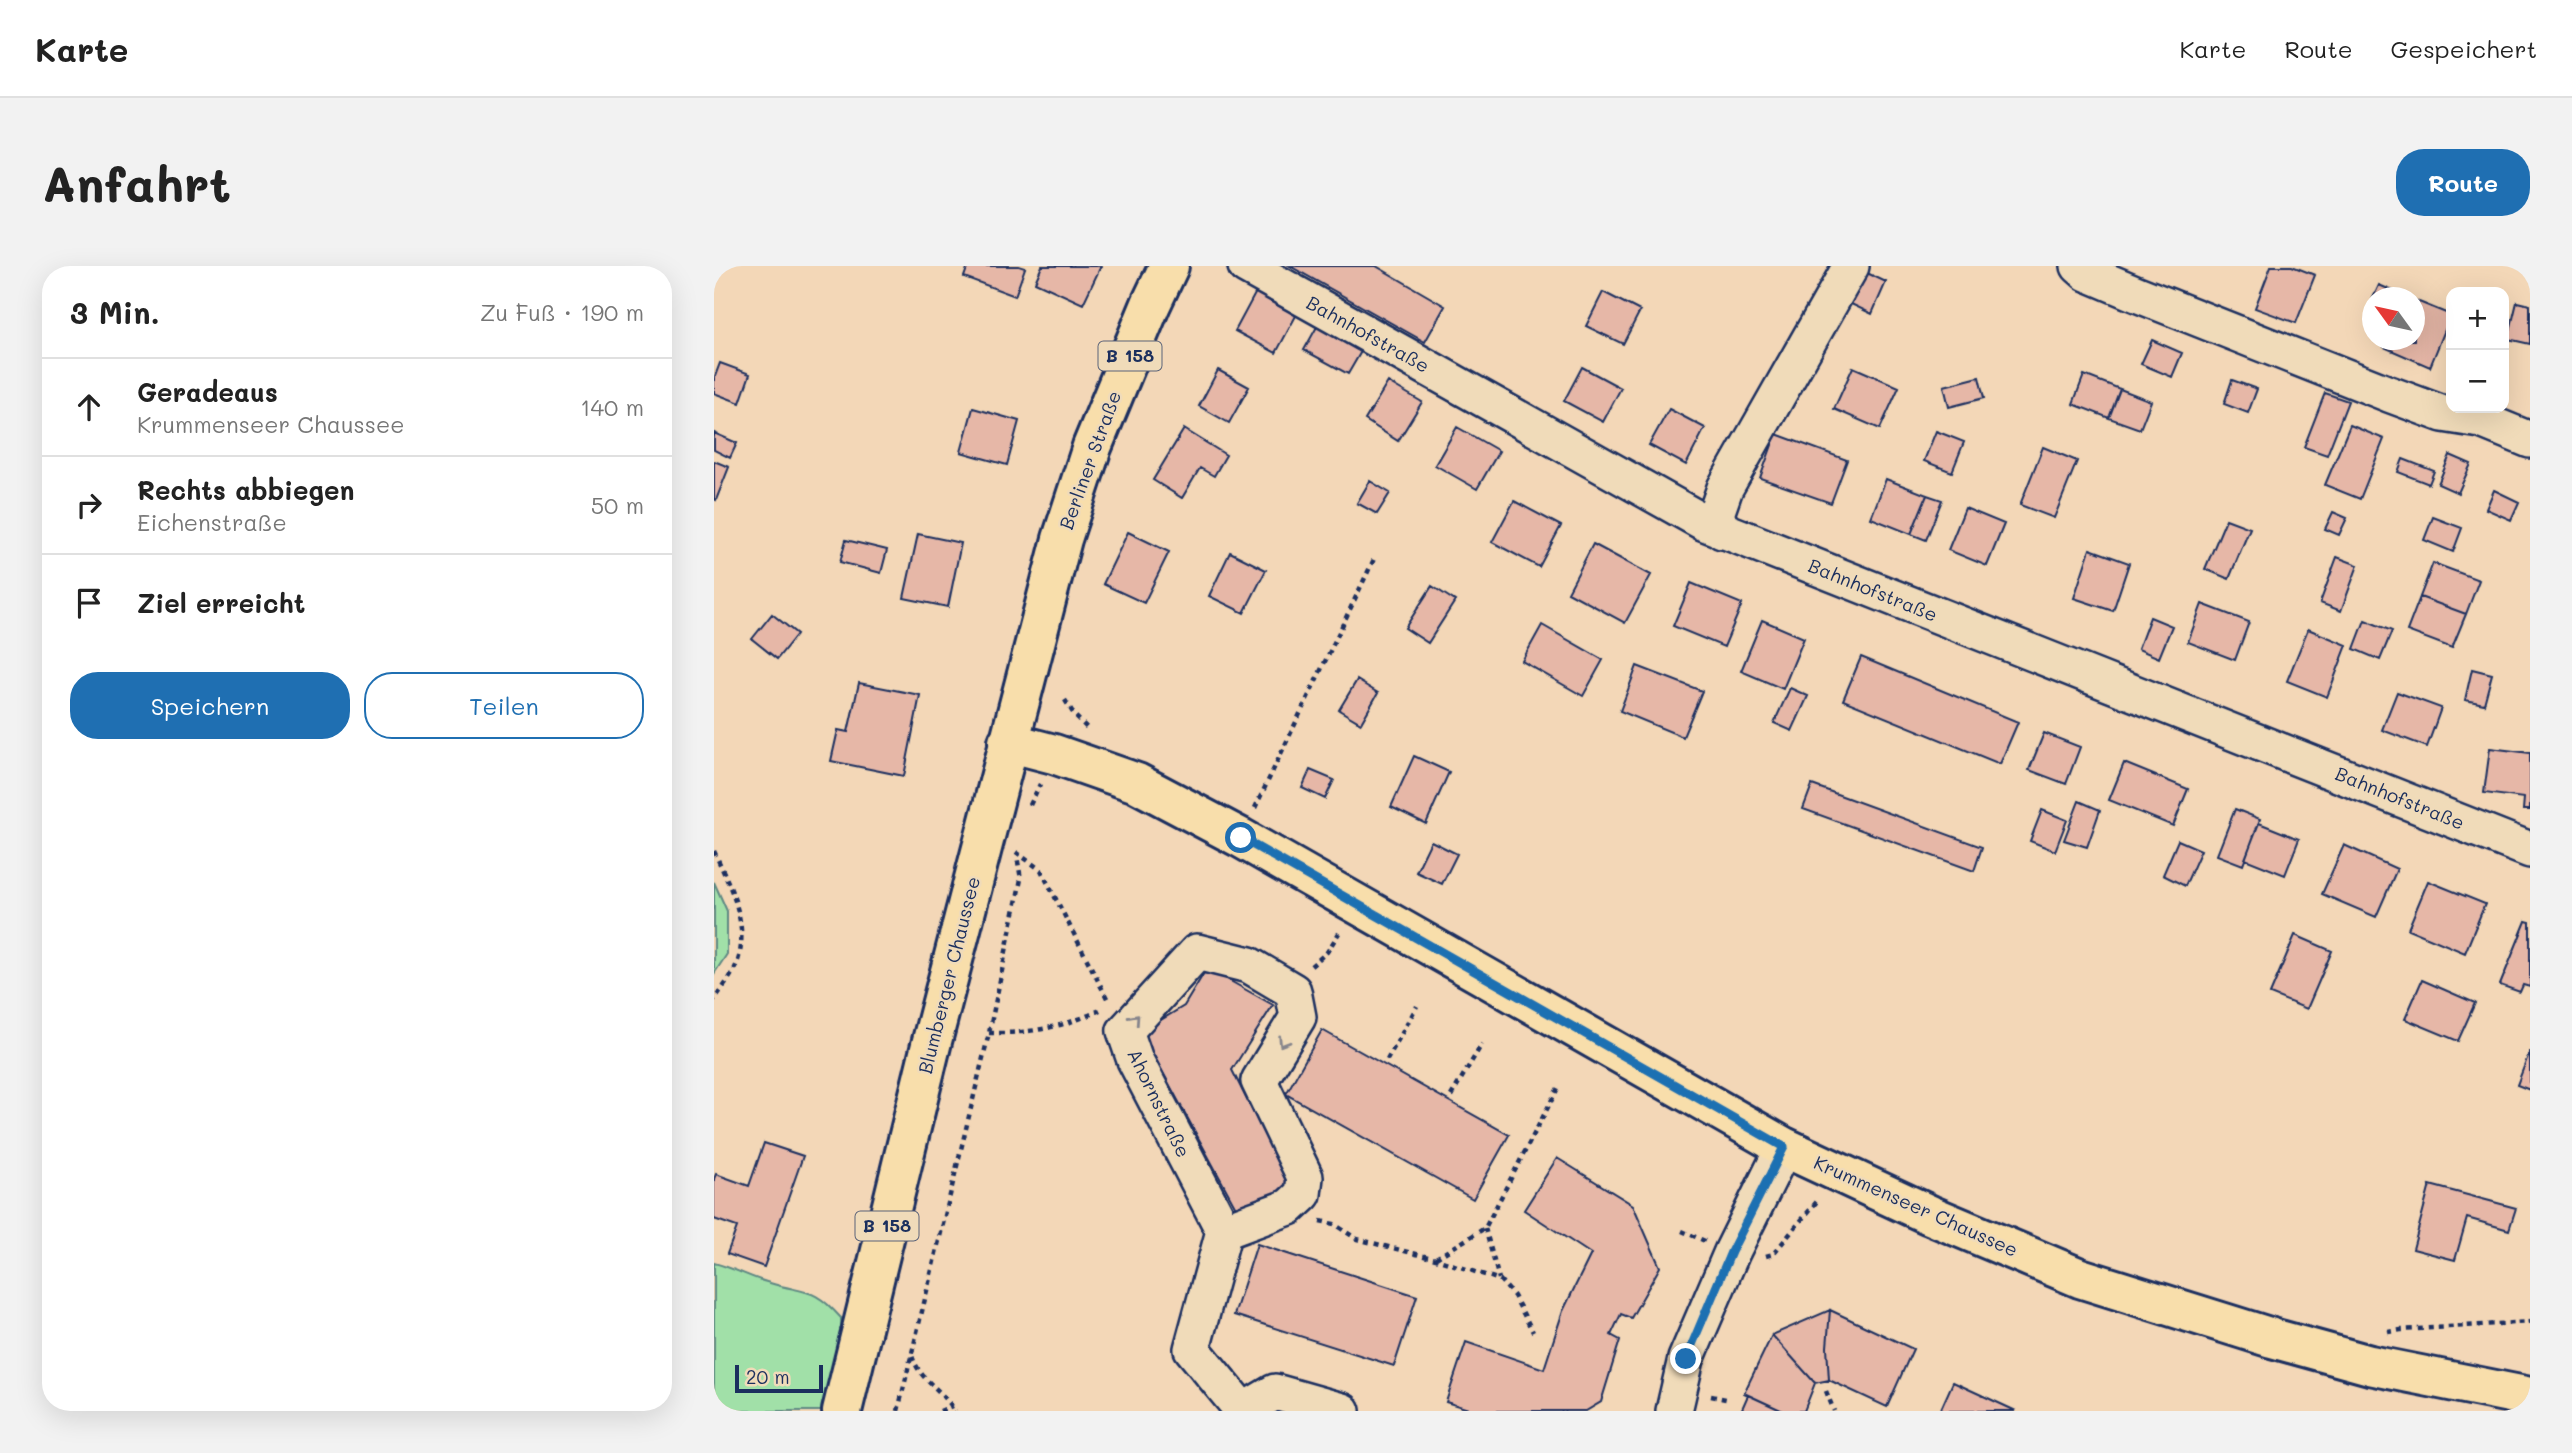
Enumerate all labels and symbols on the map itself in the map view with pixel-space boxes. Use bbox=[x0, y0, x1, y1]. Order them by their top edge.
north arrow bbox=[2362, 287, 2425, 350]
street label: Bahnhofstraße bbox=[1302, 289, 1434, 378]
road number: B 158 bbox=[1098, 342, 1162, 370]
street label: Berliner Straße bbox=[1053, 387, 1126, 533]
street label: Bahnhofstraße bbox=[1805, 552, 1941, 627]
street label: Bahnhofstraße bbox=[2332, 760, 2468, 835]
route start bbox=[1225, 822, 1256, 853]
street label: Blumberger Chaussee bbox=[912, 874, 985, 1076]
one-way arrow bbox=[1127, 1014, 1139, 1027]
one-way arrow bbox=[1279, 1034, 1292, 1047]
street label: Ahornstraße bbox=[1122, 1044, 1197, 1161]
street label: Krummenseer Chaussee bbox=[1810, 1149, 2022, 1262]
road number: B 158 bbox=[856, 1211, 918, 1240]
route end bbox=[1670, 1343, 1701, 1374]
scale bar bbox=[735, 1362, 822, 1394]

